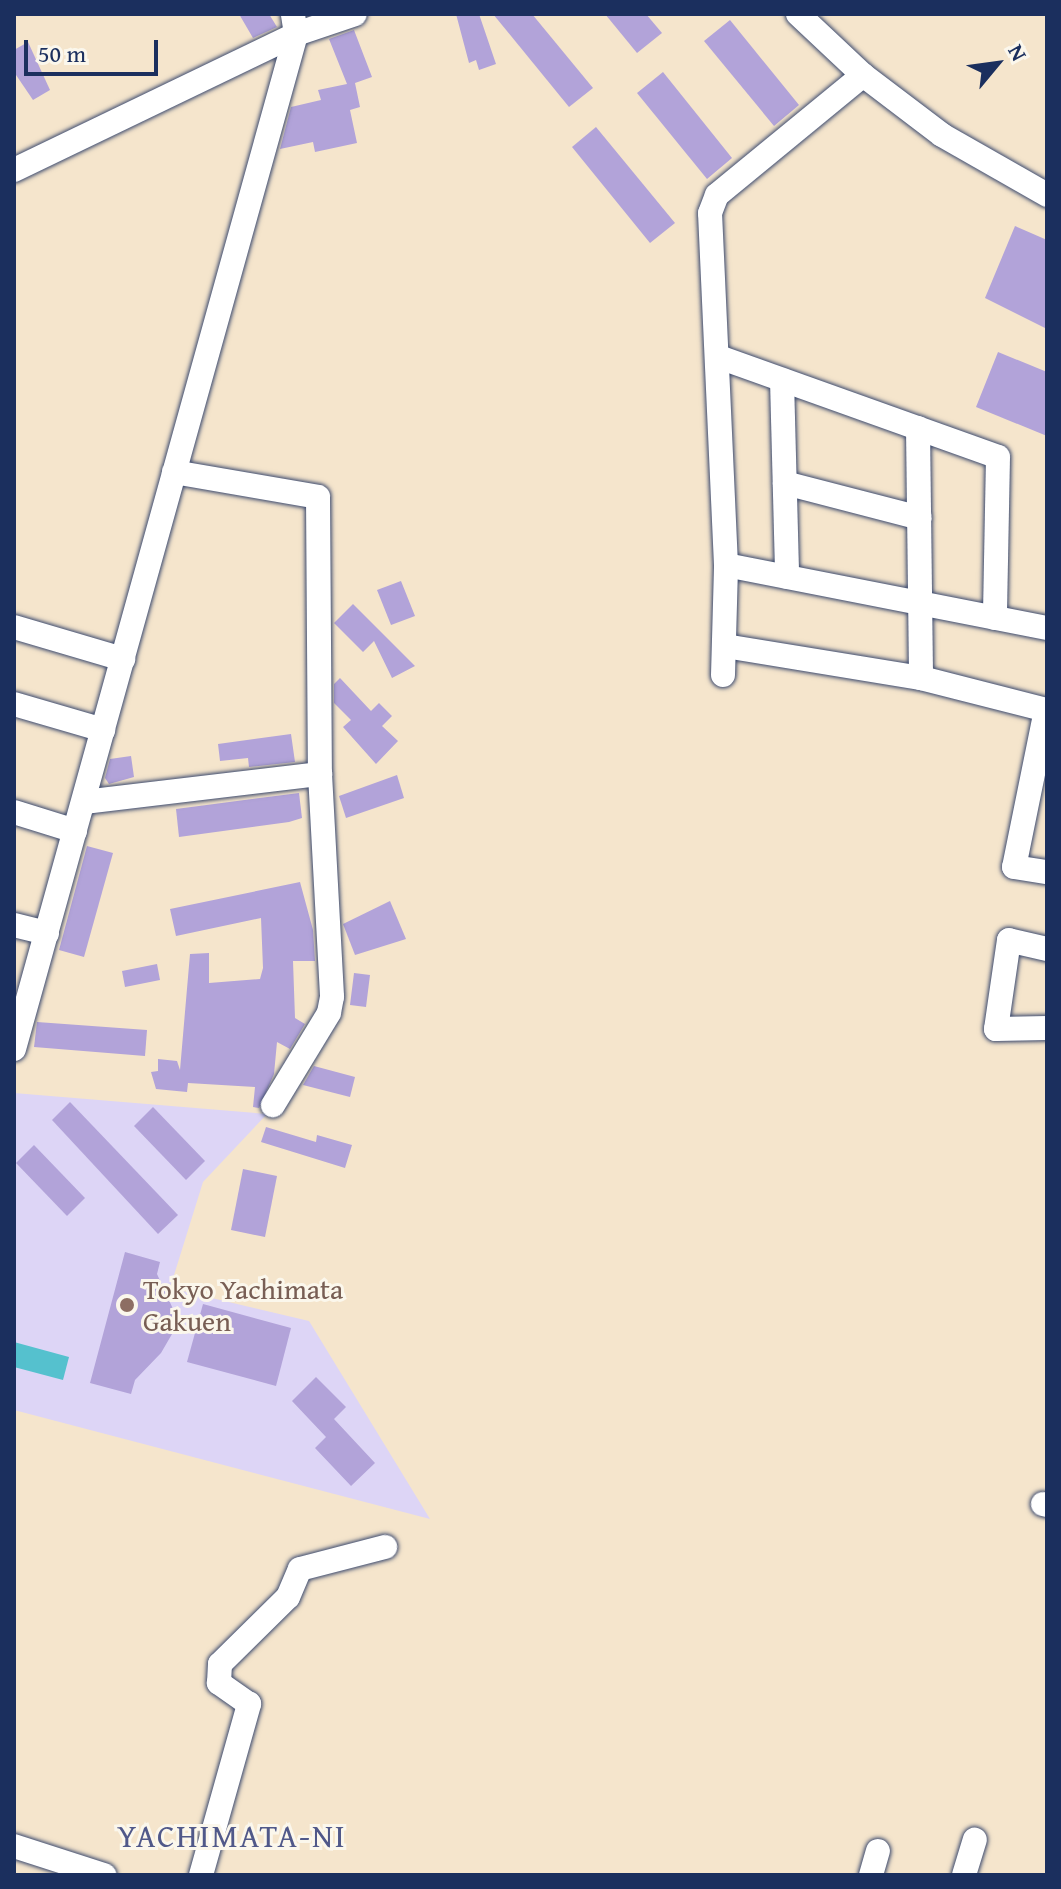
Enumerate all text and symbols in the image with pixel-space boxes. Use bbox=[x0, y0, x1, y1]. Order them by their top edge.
scale bar bbox=[28, 24, 162, 74]
north arrow bbox=[957, 24, 1037, 104]
text: 50 m bbox=[38, 36, 86, 71]
text: N bbox=[1000, 38, 1036, 67]
place label: Tokyo Yachimata Gakuen bbox=[143, 1272, 343, 1338]
marker: Tokyo Yachimata Gakuen bbox=[118, 1296, 136, 1314]
district label: YACHIMATA-NI bbox=[117, 1817, 347, 1855]

